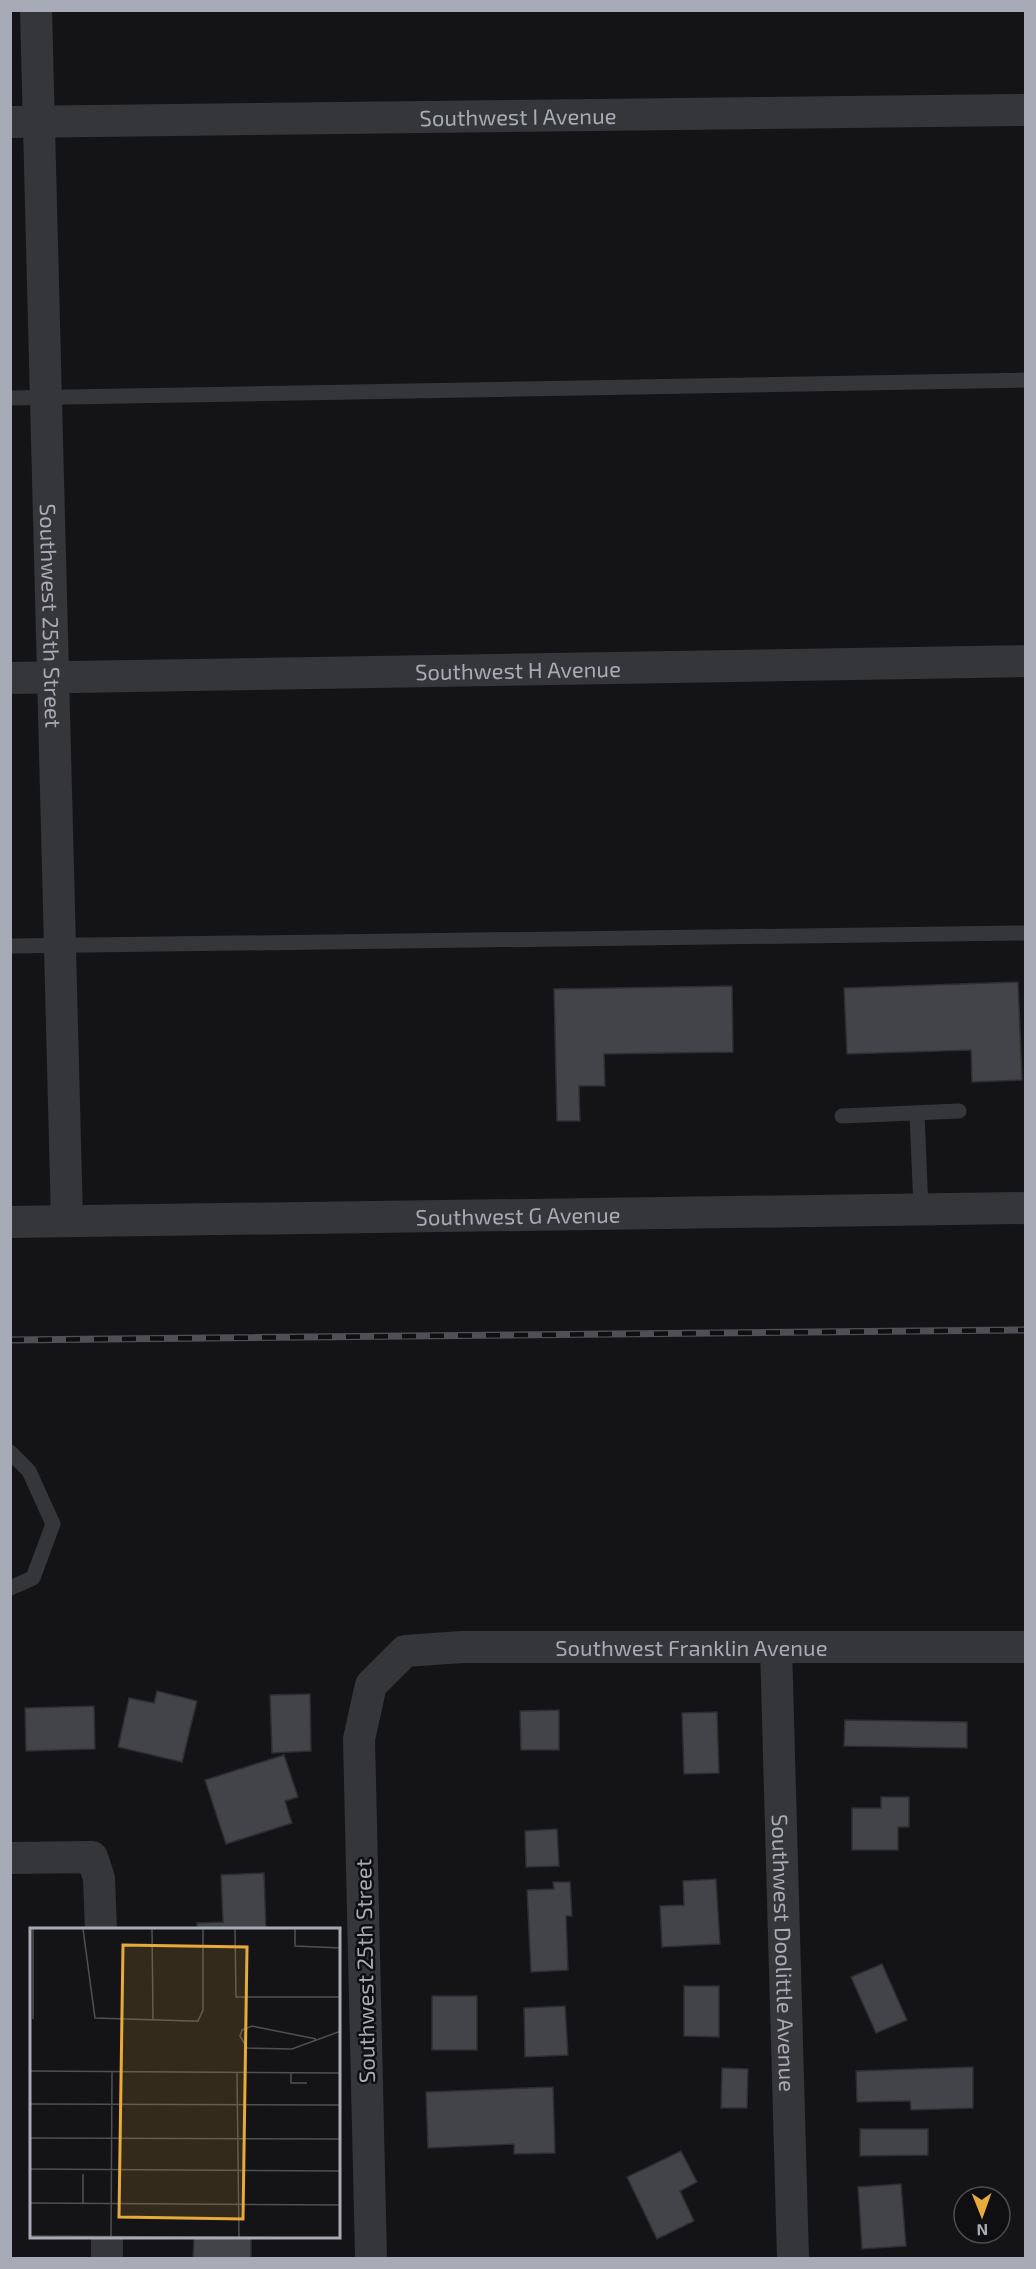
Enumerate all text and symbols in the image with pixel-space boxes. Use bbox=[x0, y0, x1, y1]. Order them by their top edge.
street label: Southwest I Avenue bbox=[419, 102, 617, 130]
street label: Southwest 25th Street bbox=[36, 503, 67, 728]
street label: Southwest H Avenue bbox=[415, 655, 621, 684]
street label: Southwest G Avenue bbox=[415, 1201, 621, 1229]
street label: Southwest Franklin Avenue bbox=[555, 1634, 827, 1660]
street label: Southwest Doolittle Avenue bbox=[768, 1814, 801, 2092]
street label: Southwest 25th Street bbox=[349, 1859, 379, 2083]
inset map bbox=[30, 1928, 340, 2239]
north arrow bbox=[952, 2185, 1012, 2245]
text: N bbox=[976, 2221, 988, 2240]

